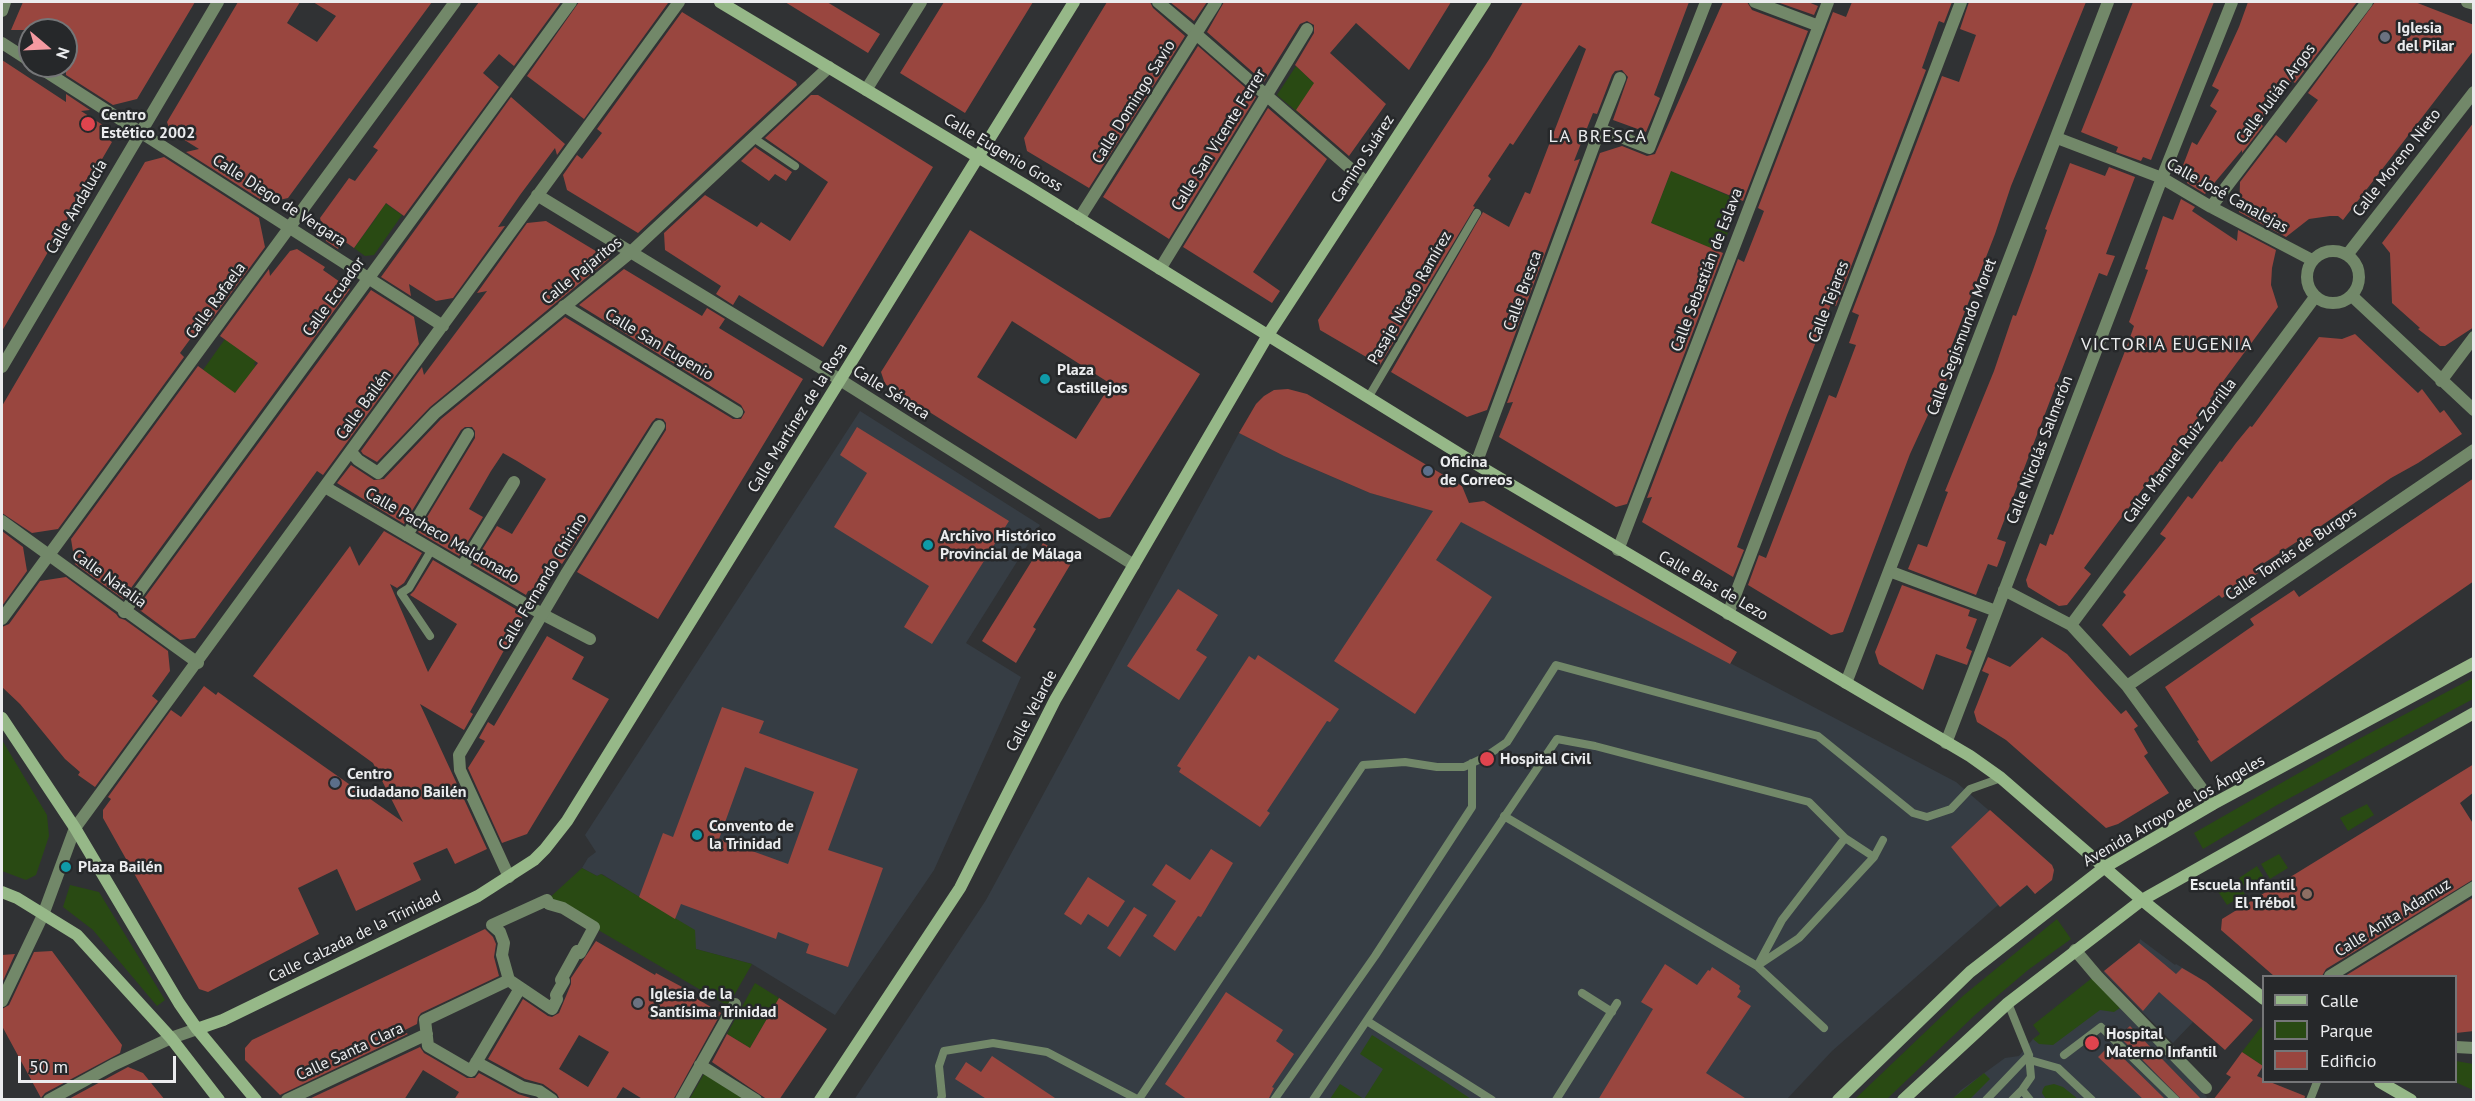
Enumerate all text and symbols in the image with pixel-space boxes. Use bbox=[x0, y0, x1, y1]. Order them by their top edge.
north arrow bbox=[18, 18, 78, 78]
place label: Iglesia del Pilar bbox=[2397, 18, 2454, 56]
marker: Iglesia del Pilar bbox=[2378, 30, 2392, 44]
street label: Calle Domingo Savio bbox=[1088, 37, 1180, 167]
street label: Calle Julián Argos bbox=[2232, 40, 2320, 148]
text: N bbox=[52, 45, 74, 61]
street label: Calle San Vicente Ferrer bbox=[1168, 66, 1270, 214]
place label: Centro Estético 2002 bbox=[101, 105, 195, 143]
street label: Calle Moreno Nieto bbox=[2349, 105, 2445, 221]
street label: Calle Eugenio Gross bbox=[940, 110, 1066, 196]
street label: Camino Suárez bbox=[1327, 111, 1399, 207]
marker: Centro Estético 2002 bbox=[79, 115, 97, 133]
district label: LA BRESCA bbox=[1549, 126, 1647, 148]
street label: Calle Diego de Vergara bbox=[209, 151, 349, 251]
street label: Calle José Canalejas bbox=[2163, 155, 2291, 237]
street label: Calle Andalucía bbox=[42, 156, 112, 258]
street label: Calle Sebastián de Eslava bbox=[1667, 185, 1747, 355]
street label: Pasaje Niceto Ramírez bbox=[1364, 228, 1456, 368]
street label: Calle Pajaritos bbox=[538, 233, 626, 309]
street label: Calle Bresca bbox=[1500, 249, 1546, 333]
street label: Calle Ecuador bbox=[299, 254, 369, 340]
street label: Calle Segismundo Moret bbox=[1923, 256, 2001, 418]
street label: Calle Tejares bbox=[1805, 258, 1853, 346]
street label: Calle Rafaela bbox=[182, 259, 250, 343]
street label: Calle San Eugenio bbox=[601, 305, 717, 385]
district label: VICTORIA EUGENIA bbox=[2081, 334, 2253, 356]
street label: Calle Martínez de la Rosa bbox=[744, 340, 852, 496]
place label: Plaza Castillejos bbox=[1057, 360, 1128, 398]
street label: Calle Séneca bbox=[849, 362, 933, 424]
street label: Calle Bailén bbox=[332, 366, 396, 444]
marker: Plaza Castillejos bbox=[1038, 372, 1052, 386]
street label: Calle Nicolás Salmerón bbox=[2003, 373, 2077, 527]
street label: Calle Manuel Ruiz Zorrilla bbox=[2119, 375, 2241, 527]
place label: Oficina de Correos bbox=[1440, 452, 1512, 490]
marker: Oficina de Correos bbox=[1421, 464, 1435, 478]
street label: Calle Pacheco Maldonado bbox=[362, 484, 522, 588]
street label: Calle Tomás de Burgos bbox=[2222, 503, 2360, 605]
street label: Calle Fernando Chirino bbox=[494, 510, 592, 654]
place label: Archivo Histórico Provincial de Málaga bbox=[940, 526, 1082, 564]
marker: Archivo Histórico Provincial de Málaga bbox=[921, 538, 935, 552]
street label: Calle Natalia bbox=[68, 546, 150, 612]
street label: Calle Blas de Lezo bbox=[1655, 547, 1771, 625]
street label: Calle Velarde bbox=[1002, 667, 1062, 755]
place label: Hospital Civil bbox=[1500, 749, 1591, 769]
marker: Hospital Civil bbox=[1478, 750, 1496, 768]
street label: Avenida Arroyo de los Ángeles bbox=[2080, 751, 2268, 871]
place label: Centro Ciudadano Bailén bbox=[347, 764, 467, 802]
marker: Centro Ciudadano Bailén bbox=[328, 776, 342, 790]
place label: Convento de la Trinidad bbox=[709, 816, 794, 854]
marker: Convento de la Trinidad bbox=[690, 828, 704, 842]
place label: Plaza Bailén bbox=[78, 857, 162, 877]
marker: Plaza Bailén bbox=[59, 860, 73, 874]
place label: Escuela Infantil El Trébol bbox=[2190, 875, 2295, 913]
street label: Calle Anita Adamuz bbox=[2331, 875, 2455, 961]
street label: Calle Calzada de la Trinidad bbox=[266, 887, 444, 987]
marker: Escuela Infantil El Trébol bbox=[2300, 887, 2314, 901]
legend bbox=[2262, 975, 2457, 1083]
place label: Iglesia de la Santísima Trinidad bbox=[650, 984, 776, 1022]
text: Calle bbox=[2320, 989, 2359, 1012]
marker: Iglesia de la Santísima Trinidad bbox=[631, 996, 645, 1010]
street label: Calle Santa Clara bbox=[293, 1019, 407, 1085]
text: Parque bbox=[2320, 1019, 2373, 1042]
place label: Hospital Materno Infantil bbox=[2106, 1024, 2217, 1062]
marker: Hospital Materno Infantil bbox=[2083, 1034, 2101, 1052]
scale bar bbox=[21, 1044, 178, 1082]
text: Edificio bbox=[2320, 1049, 2376, 1072]
text: 50 m bbox=[29, 1055, 68, 1078]

